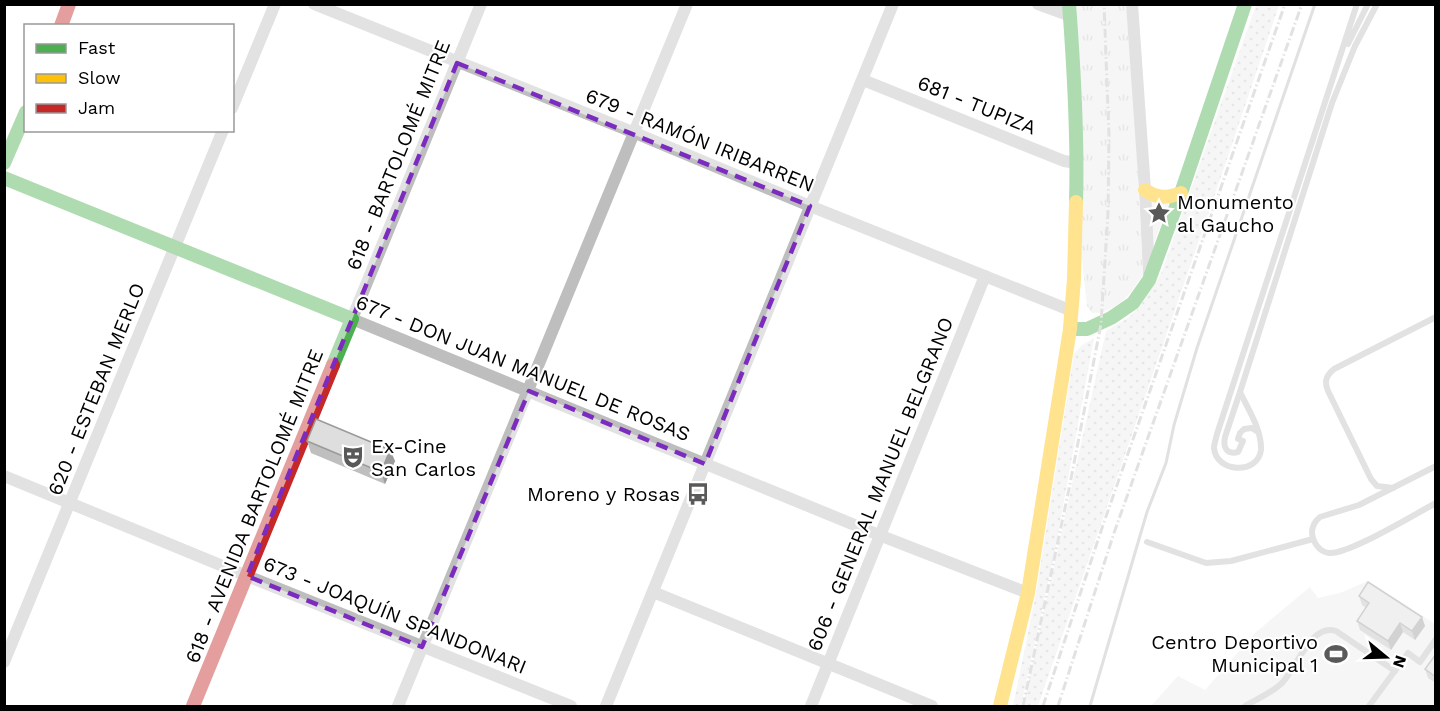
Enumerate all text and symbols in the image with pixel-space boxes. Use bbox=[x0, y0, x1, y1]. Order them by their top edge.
legend bbox=[24, 24, 234, 132]
street label: 618 - BARTOLOMÉ MITRE bbox=[341, 36, 455, 274]
text: Fast bbox=[78, 37, 116, 58]
text: Slow bbox=[78, 67, 121, 88]
street label: 681 - TUPIZA bbox=[914, 70, 1040, 140]
street label: 679 - RAMÓN IRIBARREN bbox=[582, 83, 818, 197]
text: Jam bbox=[78, 97, 115, 118]
place label: Monumento al Gaucho bbox=[1177, 190, 1294, 237]
place icon: Monumento al Gaucho bbox=[1146, 200, 1172, 226]
street label: 620 - ESTEBAN MERLO bbox=[42, 279, 150, 499]
street label: 677 - DON JUAN MANUEL DE ROSAS bbox=[352, 290, 694, 446]
street label: 606 - GENERAL MANUEL BELGRANO bbox=[802, 313, 958, 655]
street label: 618 - AVENIDA BARTOLOMÉ MITRE bbox=[180, 345, 328, 667]
place label: Ex-Cine San Carlos bbox=[371, 434, 476, 481]
theatre icon: Ex-Cine San Carlos bbox=[340, 444, 366, 470]
bus stop icon: Moreno y Rosas bbox=[685, 481, 711, 507]
place label: Moreno y Rosas bbox=[527, 482, 680, 506]
street label: 673 - JOAQUÍN SPANDONARI bbox=[260, 551, 530, 679]
north arrow bbox=[1356, 627, 1416, 687]
place label: Centro Deportivo Municipal 1 bbox=[1151, 630, 1318, 677]
sports icon: Centro Deportivo Municipal 1 bbox=[1323, 641, 1349, 667]
text: N bbox=[1389, 653, 1411, 670]

